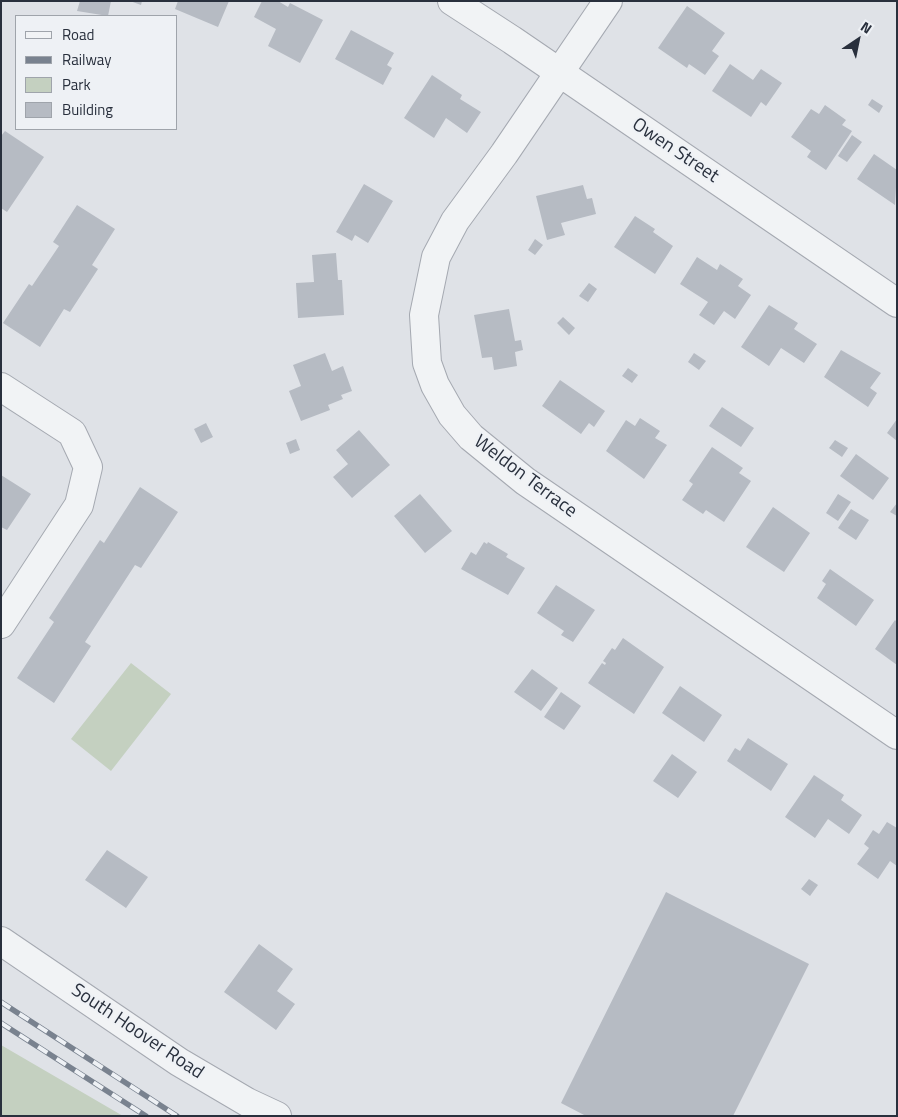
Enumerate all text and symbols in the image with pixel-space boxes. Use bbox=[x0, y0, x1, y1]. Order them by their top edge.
legend bbox=[15, 15, 178, 130]
north arrow bbox=[833, 15, 883, 65]
text: N bbox=[857, 16, 877, 39]
text: Road bbox=[62, 23, 94, 46]
text: Railway bbox=[62, 48, 112, 71]
text: Park bbox=[62, 73, 91, 96]
text: Building bbox=[62, 98, 113, 121]
street label: Owen Street bbox=[627, 114, 723, 188]
street label: Weldon Terrace bbox=[469, 431, 581, 523]
street label: South Hoover Road bbox=[67, 979, 207, 1085]

